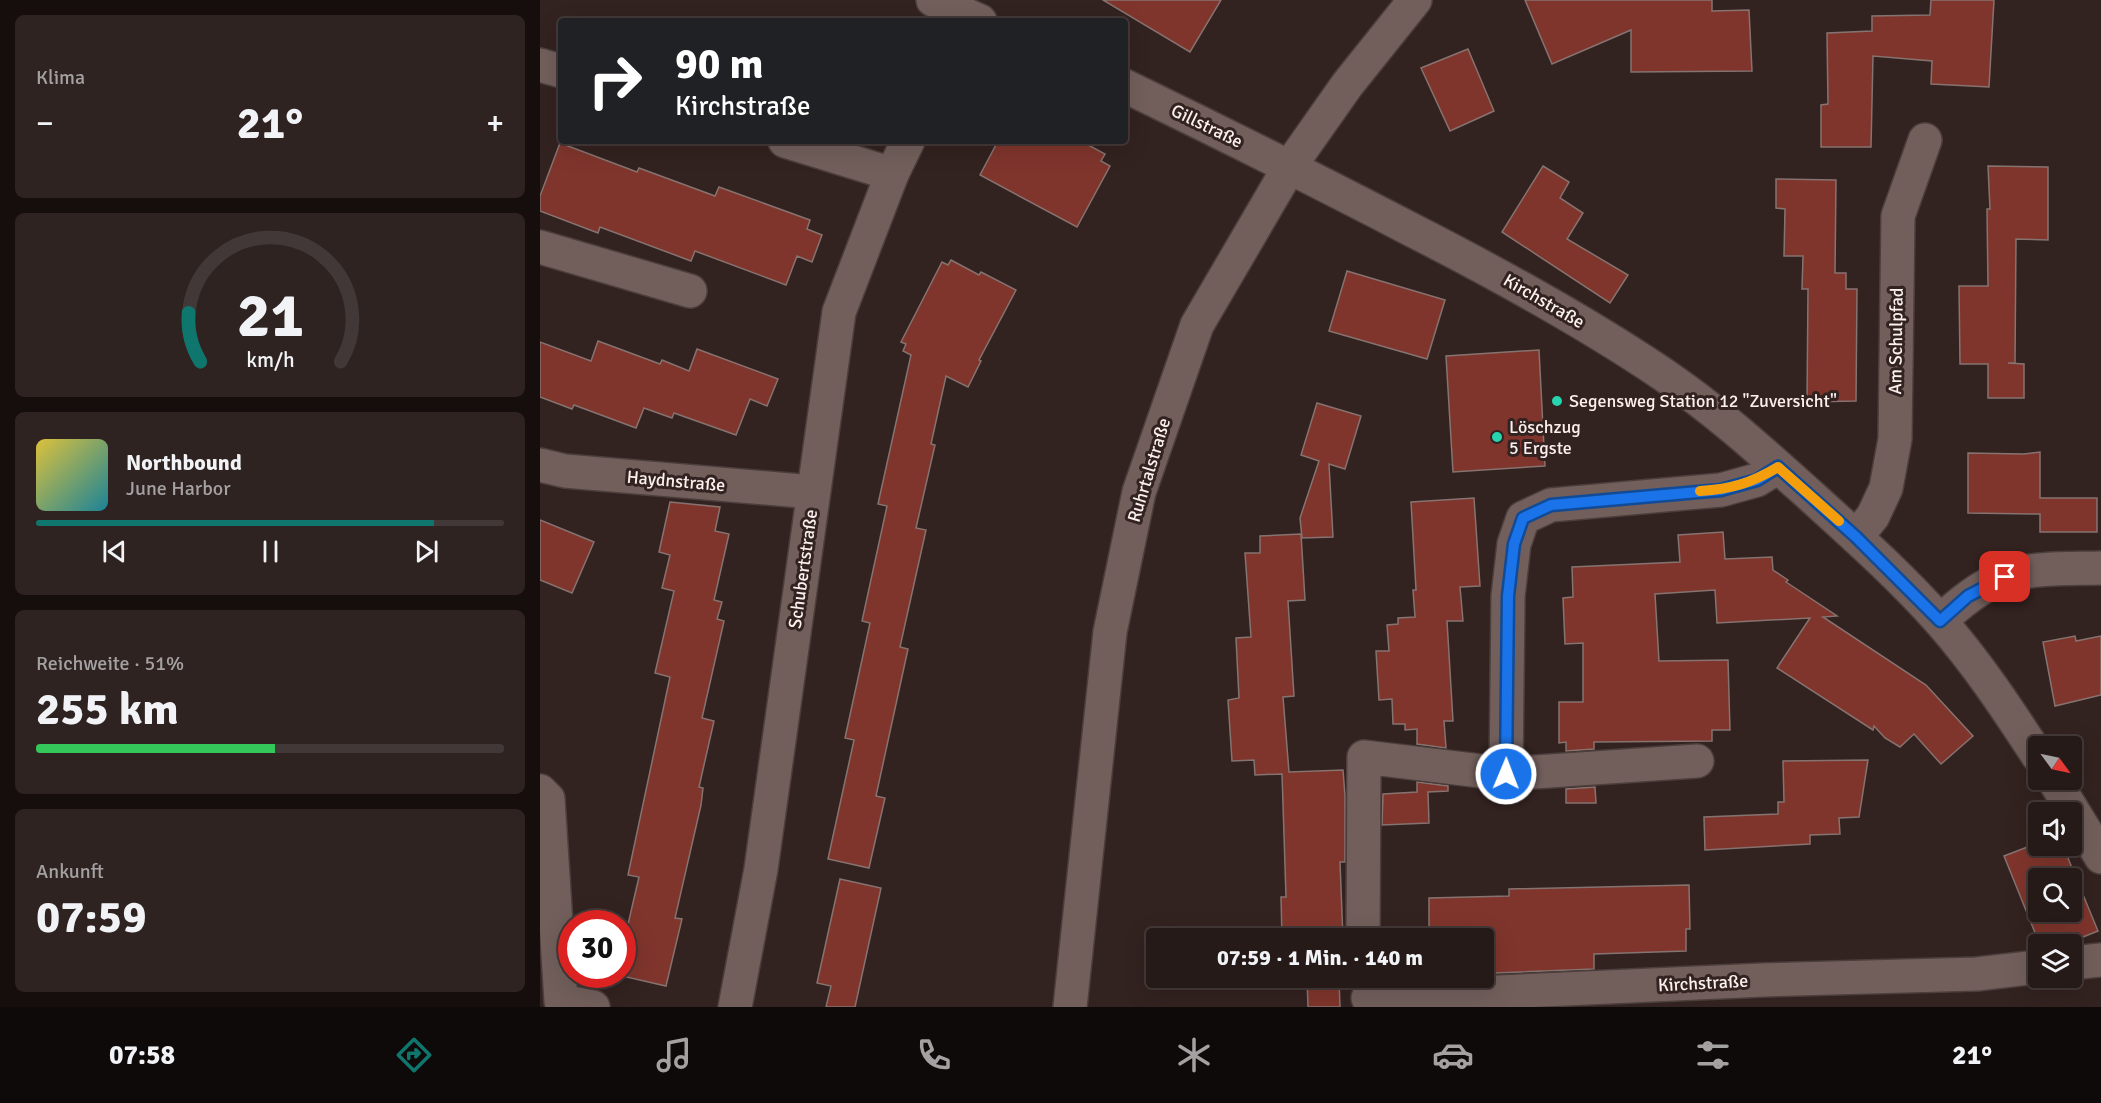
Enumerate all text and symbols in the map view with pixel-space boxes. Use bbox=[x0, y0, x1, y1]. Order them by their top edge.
text: 90 m bbox=[675, 39, 764, 90]
icon: right bbox=[576, 42, 654, 120]
text: Klima bbox=[36, 65, 85, 90]
text: Kirchstraße bbox=[675, 90, 810, 123]
text: 21° bbox=[237, 96, 303, 151]
street label: Gillstraße bbox=[1168, 99, 1246, 153]
text: − bbox=[36, 103, 54, 144]
text: + bbox=[486, 103, 504, 144]
street label: Kirchstraße bbox=[1499, 269, 1589, 333]
text: 21 bbox=[236, 277, 304, 354]
street label: Am Schulpfad bbox=[1884, 287, 1908, 395]
text: km/h bbox=[246, 348, 294, 374]
place label: Segensweg Station 12 "Zuversicht" bbox=[1569, 390, 1837, 412]
marker: Segensweg Station 12 "Zuversicht" bbox=[1550, 394, 1564, 408]
street label: Ruhrtalstraße bbox=[1123, 415, 1175, 525]
place label: Löschzug 5 Ergste bbox=[1509, 416, 1581, 459]
marker: Löschzug 5 Ergste bbox=[1490, 430, 1504, 444]
text: Northbound bbox=[126, 449, 242, 476]
street label: Haydnstraße bbox=[626, 466, 726, 496]
text: June Harbor bbox=[126, 476, 231, 501]
street label: Schubertstraße bbox=[784, 508, 822, 630]
icon: previous bbox=[98, 535, 131, 568]
icon: pause bbox=[254, 535, 287, 568]
icon: next bbox=[410, 535, 443, 568]
pin bbox=[1979, 551, 2030, 602]
icon: arrive bbox=[1988, 560, 2021, 593]
text: Reichweite · 51% bbox=[36, 651, 184, 676]
text: 255 km bbox=[36, 682, 179, 737]
north arrow bbox=[2028, 736, 2082, 790]
map controls bbox=[2028, 736, 2082, 988]
position arrow bbox=[1474, 742, 1538, 806]
button: sound bbox=[2028, 802, 2082, 856]
text: Ankunft bbox=[36, 859, 104, 884]
button: search bbox=[2028, 868, 2082, 922]
text: 07:59 bbox=[36, 890, 146, 945]
speed limit sign: 30 bbox=[558, 910, 636, 988]
button: layers bbox=[2028, 934, 2082, 988]
text: 07:59 · 1 Min. · 140 m bbox=[1217, 944, 1423, 971]
street label: Kirchstraße bbox=[1657, 970, 1749, 996]
icon: directions bbox=[393, 1034, 435, 1076]
icon: music bbox=[653, 1034, 695, 1076]
icon: phone bbox=[913, 1034, 955, 1076]
icon: climate bbox=[1173, 1034, 1215, 1076]
icon: car bbox=[1432, 1034, 1474, 1076]
icon: filters bbox=[1692, 1034, 1734, 1076]
text: 07:58 bbox=[109, 1039, 175, 1072]
text: 21° bbox=[1952, 1039, 1992, 1072]

